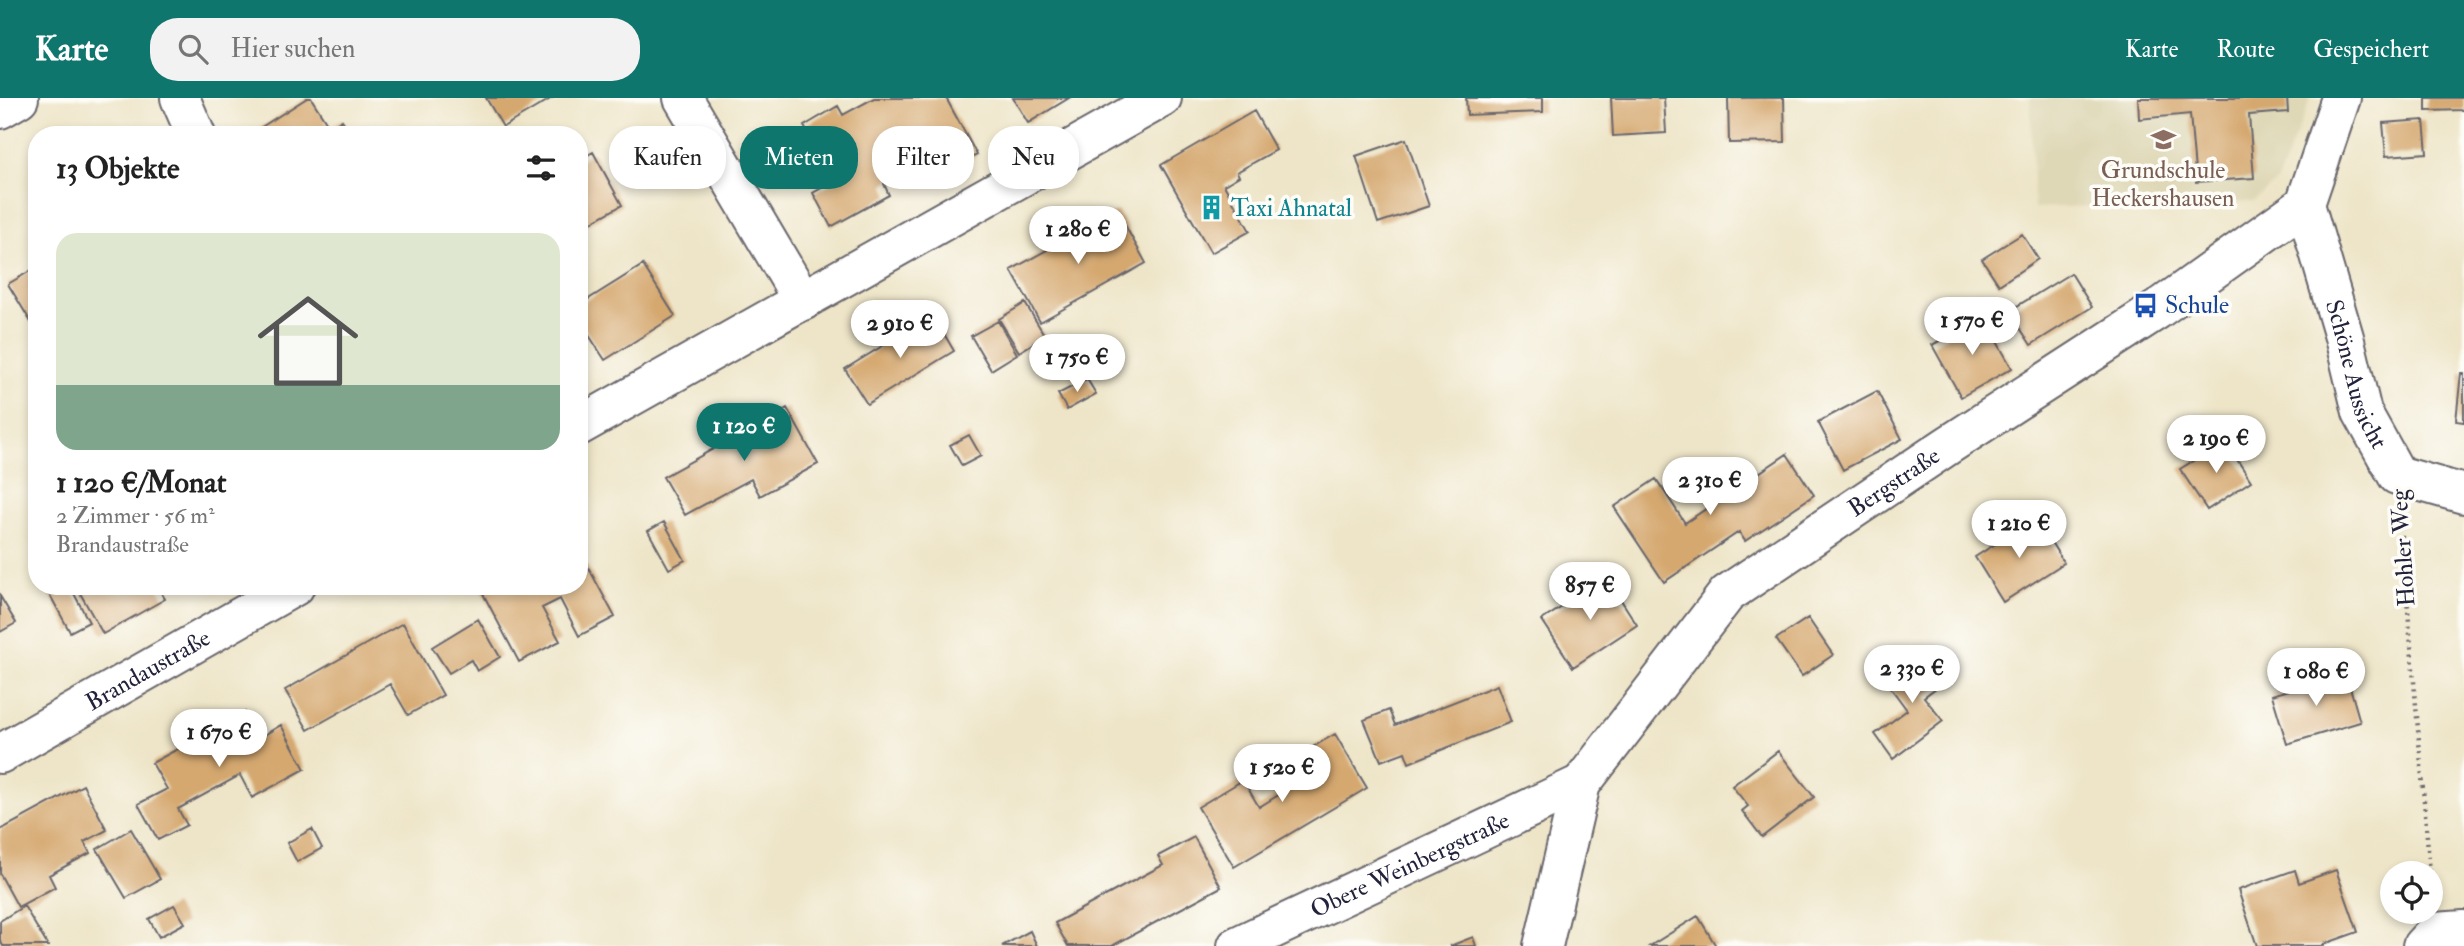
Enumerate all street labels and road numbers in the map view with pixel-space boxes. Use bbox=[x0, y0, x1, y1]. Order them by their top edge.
street label: Schöne Aussicht bbox=[2318, 296, 2395, 454]
street label: Bergstraße bbox=[1842, 440, 1946, 524]
street label: Hohler Weg bbox=[2383, 487, 2423, 608]
street label: Brandaustraße bbox=[80, 622, 216, 718]
street label: Obere Weinbergstraße bbox=[1305, 804, 1514, 925]

